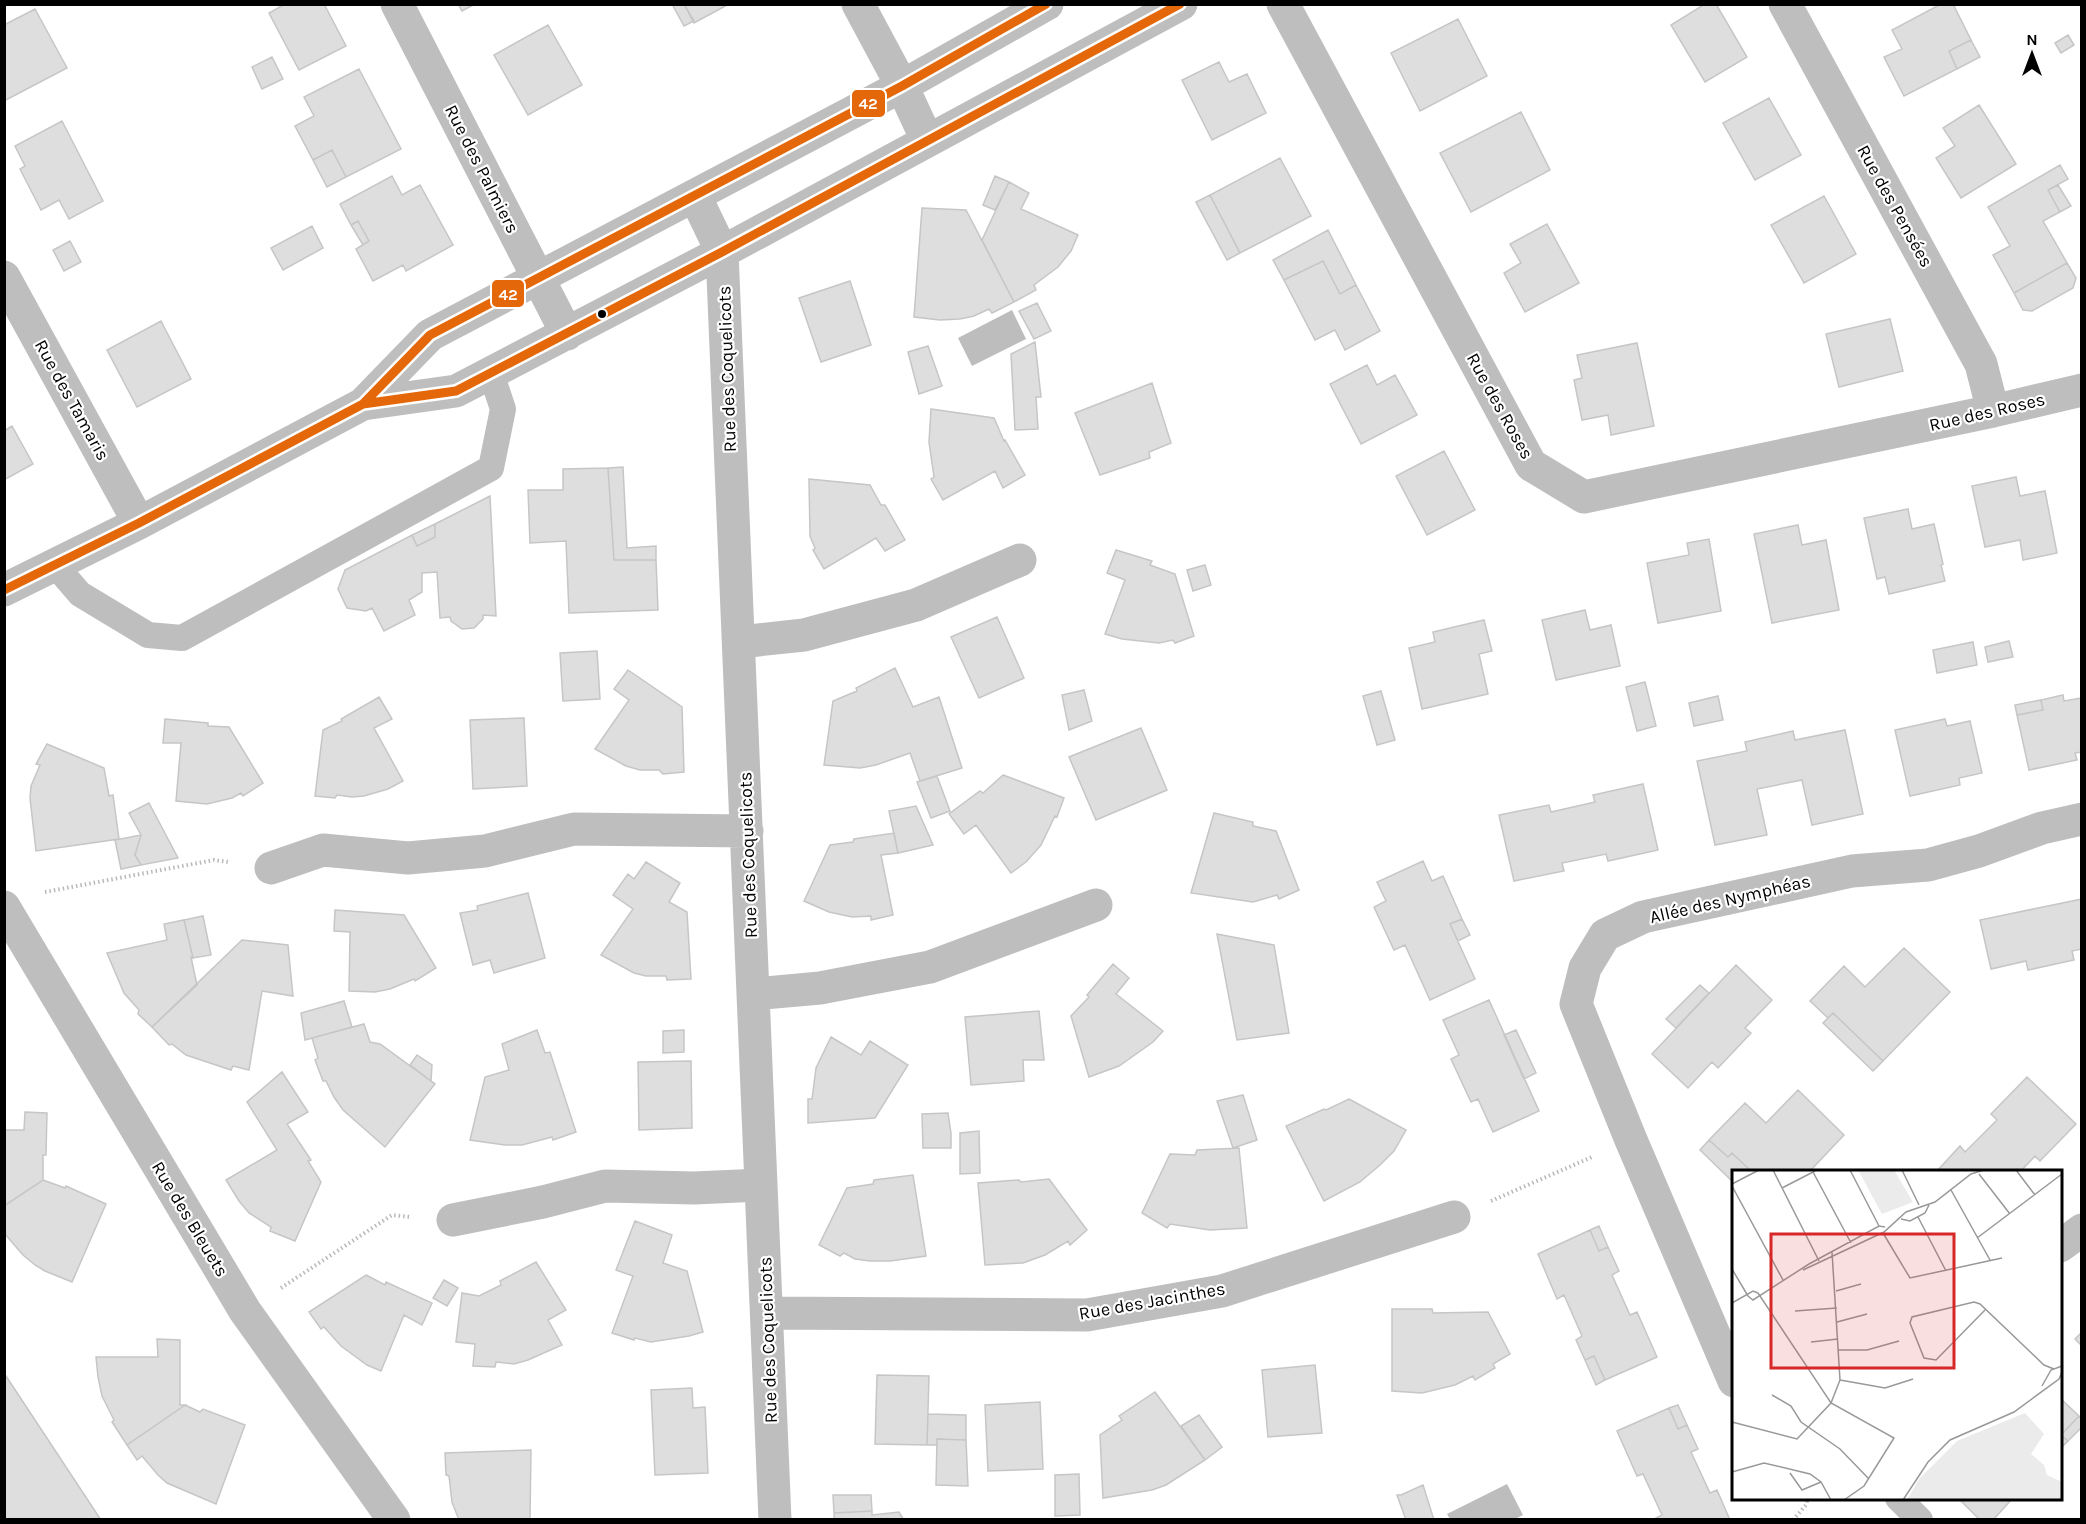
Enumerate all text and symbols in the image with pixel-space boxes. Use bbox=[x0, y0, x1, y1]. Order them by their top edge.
north arrow bbox=[2002, 24, 2062, 84]
text: N bbox=[2026, 30, 2038, 49]
line badge: 42 bbox=[851, 89, 886, 118]
text: 42 bbox=[858, 94, 878, 113]
street label: Rue des Palmiers bbox=[440, 101, 524, 237]
street label: Rue des Pensées bbox=[1852, 141, 1938, 271]
line badge: 42 bbox=[491, 279, 525, 308]
text: 42 bbox=[498, 285, 518, 304]
street label: Rue des Coquelicots bbox=[713, 285, 741, 453]
unlabelled marker bbox=[596, 308, 608, 320]
street label: Rue des Tamaris bbox=[30, 336, 114, 464]
street label: Rue des Roses bbox=[1462, 349, 1538, 463]
street label: Rue des Roses bbox=[1927, 388, 2047, 436]
street label: Rue des Coquelicots bbox=[734, 771, 762, 939]
street label: Allée des Nymphéas bbox=[1647, 870, 1813, 928]
street label: Rue des Bleuets bbox=[147, 1157, 233, 1281]
inset map bbox=[1732, 1170, 2062, 1500]
street label: Rue des Coquelicots bbox=[754, 1256, 782, 1424]
street label: Rue des Jacinthes bbox=[1077, 1277, 1227, 1325]

